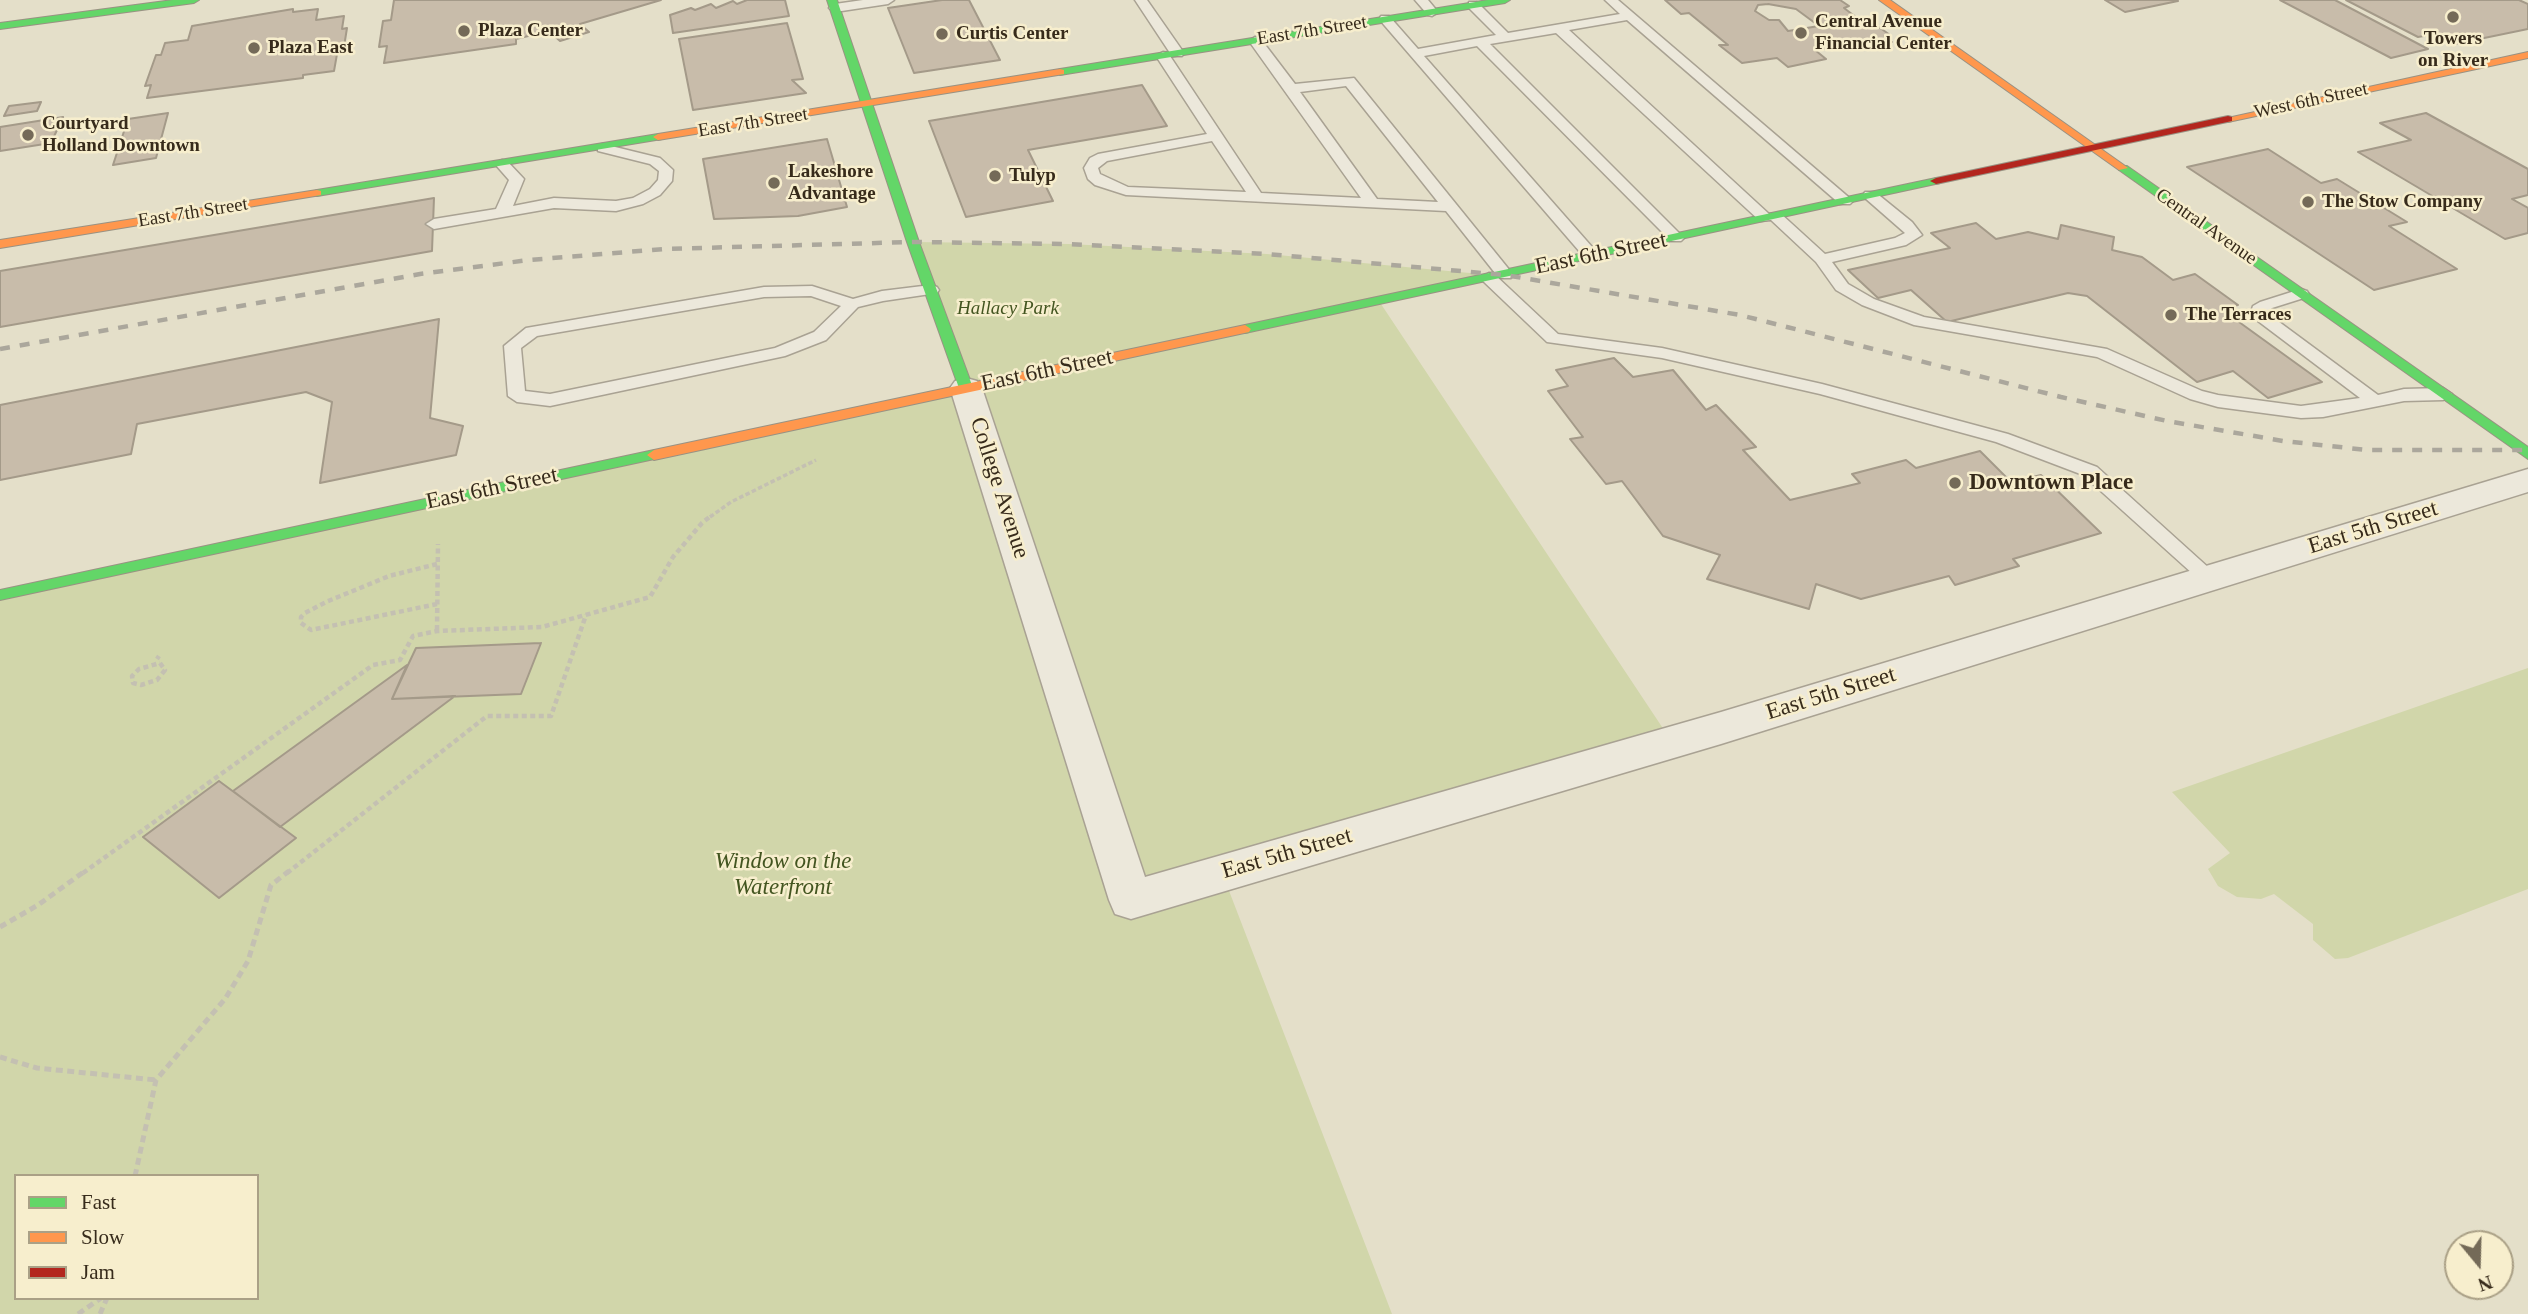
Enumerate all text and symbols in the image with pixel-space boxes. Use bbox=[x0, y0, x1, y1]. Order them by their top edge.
marker: Towers on River bbox=[2445, 9, 2461, 25]
street label: East 7th Street bbox=[1255, 11, 1369, 51]
place label: Central Avenue Financial Center bbox=[1815, 11, 1952, 55]
place label: Plaza Center bbox=[478, 20, 583, 42]
marker: Plaza Center bbox=[456, 23, 472, 39]
place label: Curtis Center bbox=[956, 23, 1068, 45]
marker: Central Avenue Financial Center bbox=[1793, 25, 1809, 41]
marker: Curtis Center bbox=[934, 26, 950, 42]
place label: Towers on River bbox=[2418, 28, 2488, 72]
place label: Plaza East bbox=[268, 37, 353, 59]
marker: Plaza East bbox=[246, 40, 262, 56]
street label: West 6th Street bbox=[2252, 78, 2370, 124]
street label: East 7th Street bbox=[696, 103, 810, 143]
place label: Courtyard Holland Downtown bbox=[42, 113, 200, 157]
marker: Courtyard Holland Downtown bbox=[20, 127, 36, 143]
place label: Lakeshore Advantage bbox=[788, 161, 876, 205]
place label: Tulyp bbox=[1009, 165, 1056, 187]
marker: Tulyp bbox=[987, 168, 1003, 184]
marker: Lakeshore Advantage bbox=[766, 175, 782, 191]
street label: Central Avenue bbox=[2151, 184, 2261, 270]
place label: The Stow Company bbox=[2322, 191, 2482, 213]
street label: East 7th Street bbox=[136, 193, 250, 233]
marker: The Stow Company bbox=[2300, 194, 2316, 210]
street label: East 6th Street bbox=[1533, 227, 1669, 281]
park label: Hallacy Park bbox=[957, 298, 1059, 320]
place label: The Terraces bbox=[2185, 304, 2291, 326]
marker: The Terraces bbox=[2163, 307, 2179, 323]
street label: East 6th Street bbox=[979, 344, 1115, 398]
street label: College Avenue bbox=[963, 414, 1035, 562]
street label: East 6th Street bbox=[424, 462, 560, 516]
place label: Downtown Place bbox=[1969, 469, 2133, 497]
marker: Downtown Place bbox=[1947, 475, 1963, 491]
street label: East 5th Street bbox=[2305, 495, 2441, 561]
street label: East 5th Street bbox=[1763, 661, 1899, 727]
street label: East 5th Street bbox=[1219, 822, 1355, 886]
park label: Window on the Waterfront bbox=[715, 848, 851, 902]
legend bbox=[14, 1174, 259, 1300]
text: Fast bbox=[81, 1190, 116, 1214]
text: Slow bbox=[81, 1225, 124, 1249]
north arrow bbox=[2444, 1230, 2514, 1300]
text: Jam bbox=[81, 1260, 115, 1284]
text: N bbox=[2475, 1271, 2495, 1296]

